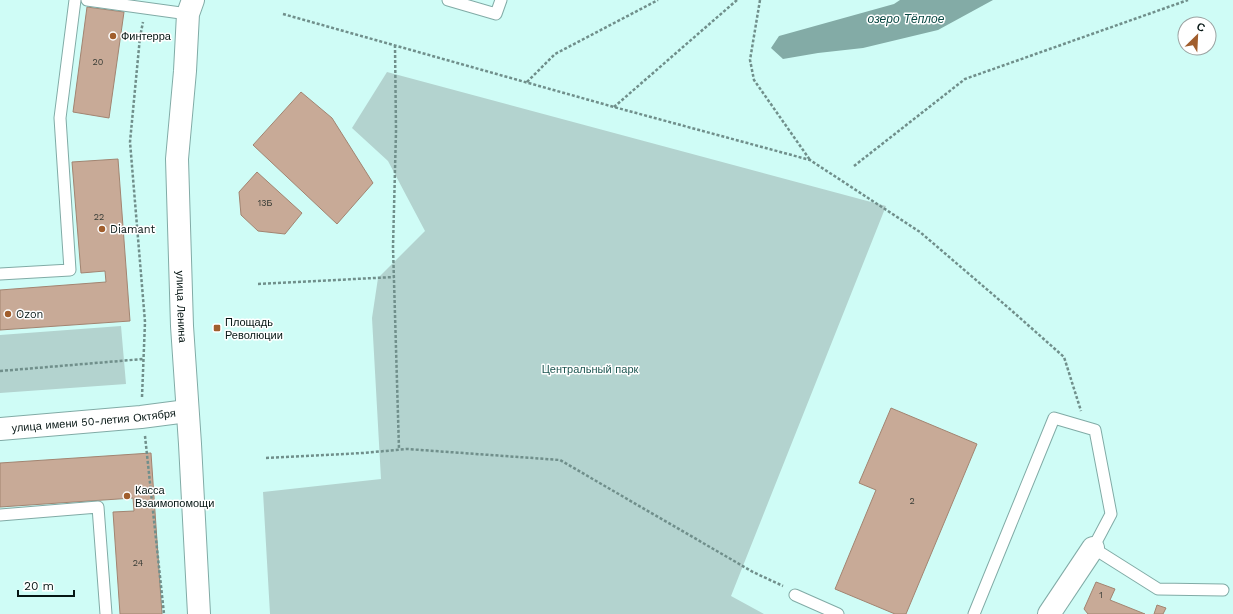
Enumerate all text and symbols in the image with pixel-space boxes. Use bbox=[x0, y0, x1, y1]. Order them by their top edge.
water label: озеро Тёплое bbox=[868, 12, 945, 26]
north arrow bbox=[1177, 16, 1217, 56]
text: С bbox=[1195, 20, 1207, 35]
place label: Финтерра bbox=[121, 30, 172, 43]
marker: Финтерра bbox=[108, 31, 118, 41]
house number: 20 bbox=[93, 57, 104, 67]
house number: 13Б bbox=[258, 198, 272, 208]
house number: 22 bbox=[94, 212, 104, 222]
place label: Diamant bbox=[110, 223, 155, 236]
marker: Diamant bbox=[97, 224, 107, 234]
street label: улица Ленина bbox=[174, 271, 190, 344]
place label: Ozon bbox=[16, 308, 43, 321]
marker: Ozon bbox=[3, 309, 13, 319]
place label: Площадь Революции bbox=[225, 316, 283, 342]
marker: Площадь Революции bbox=[212, 323, 222, 333]
park label: Центральный парк bbox=[542, 363, 639, 376]
street label: улица имени 50-летия Октября bbox=[11, 406, 176, 434]
place label: Касса Взаимопомощи bbox=[135, 484, 214, 510]
marker: Касса Взаимопомощи bbox=[122, 491, 132, 501]
house number: 2 bbox=[909, 496, 915, 506]
house number: 24 bbox=[133, 558, 144, 568]
scale bar bbox=[18, 572, 74, 598]
text: 20 m bbox=[24, 579, 54, 593]
house number: 1 bbox=[1099, 590, 1103, 600]

